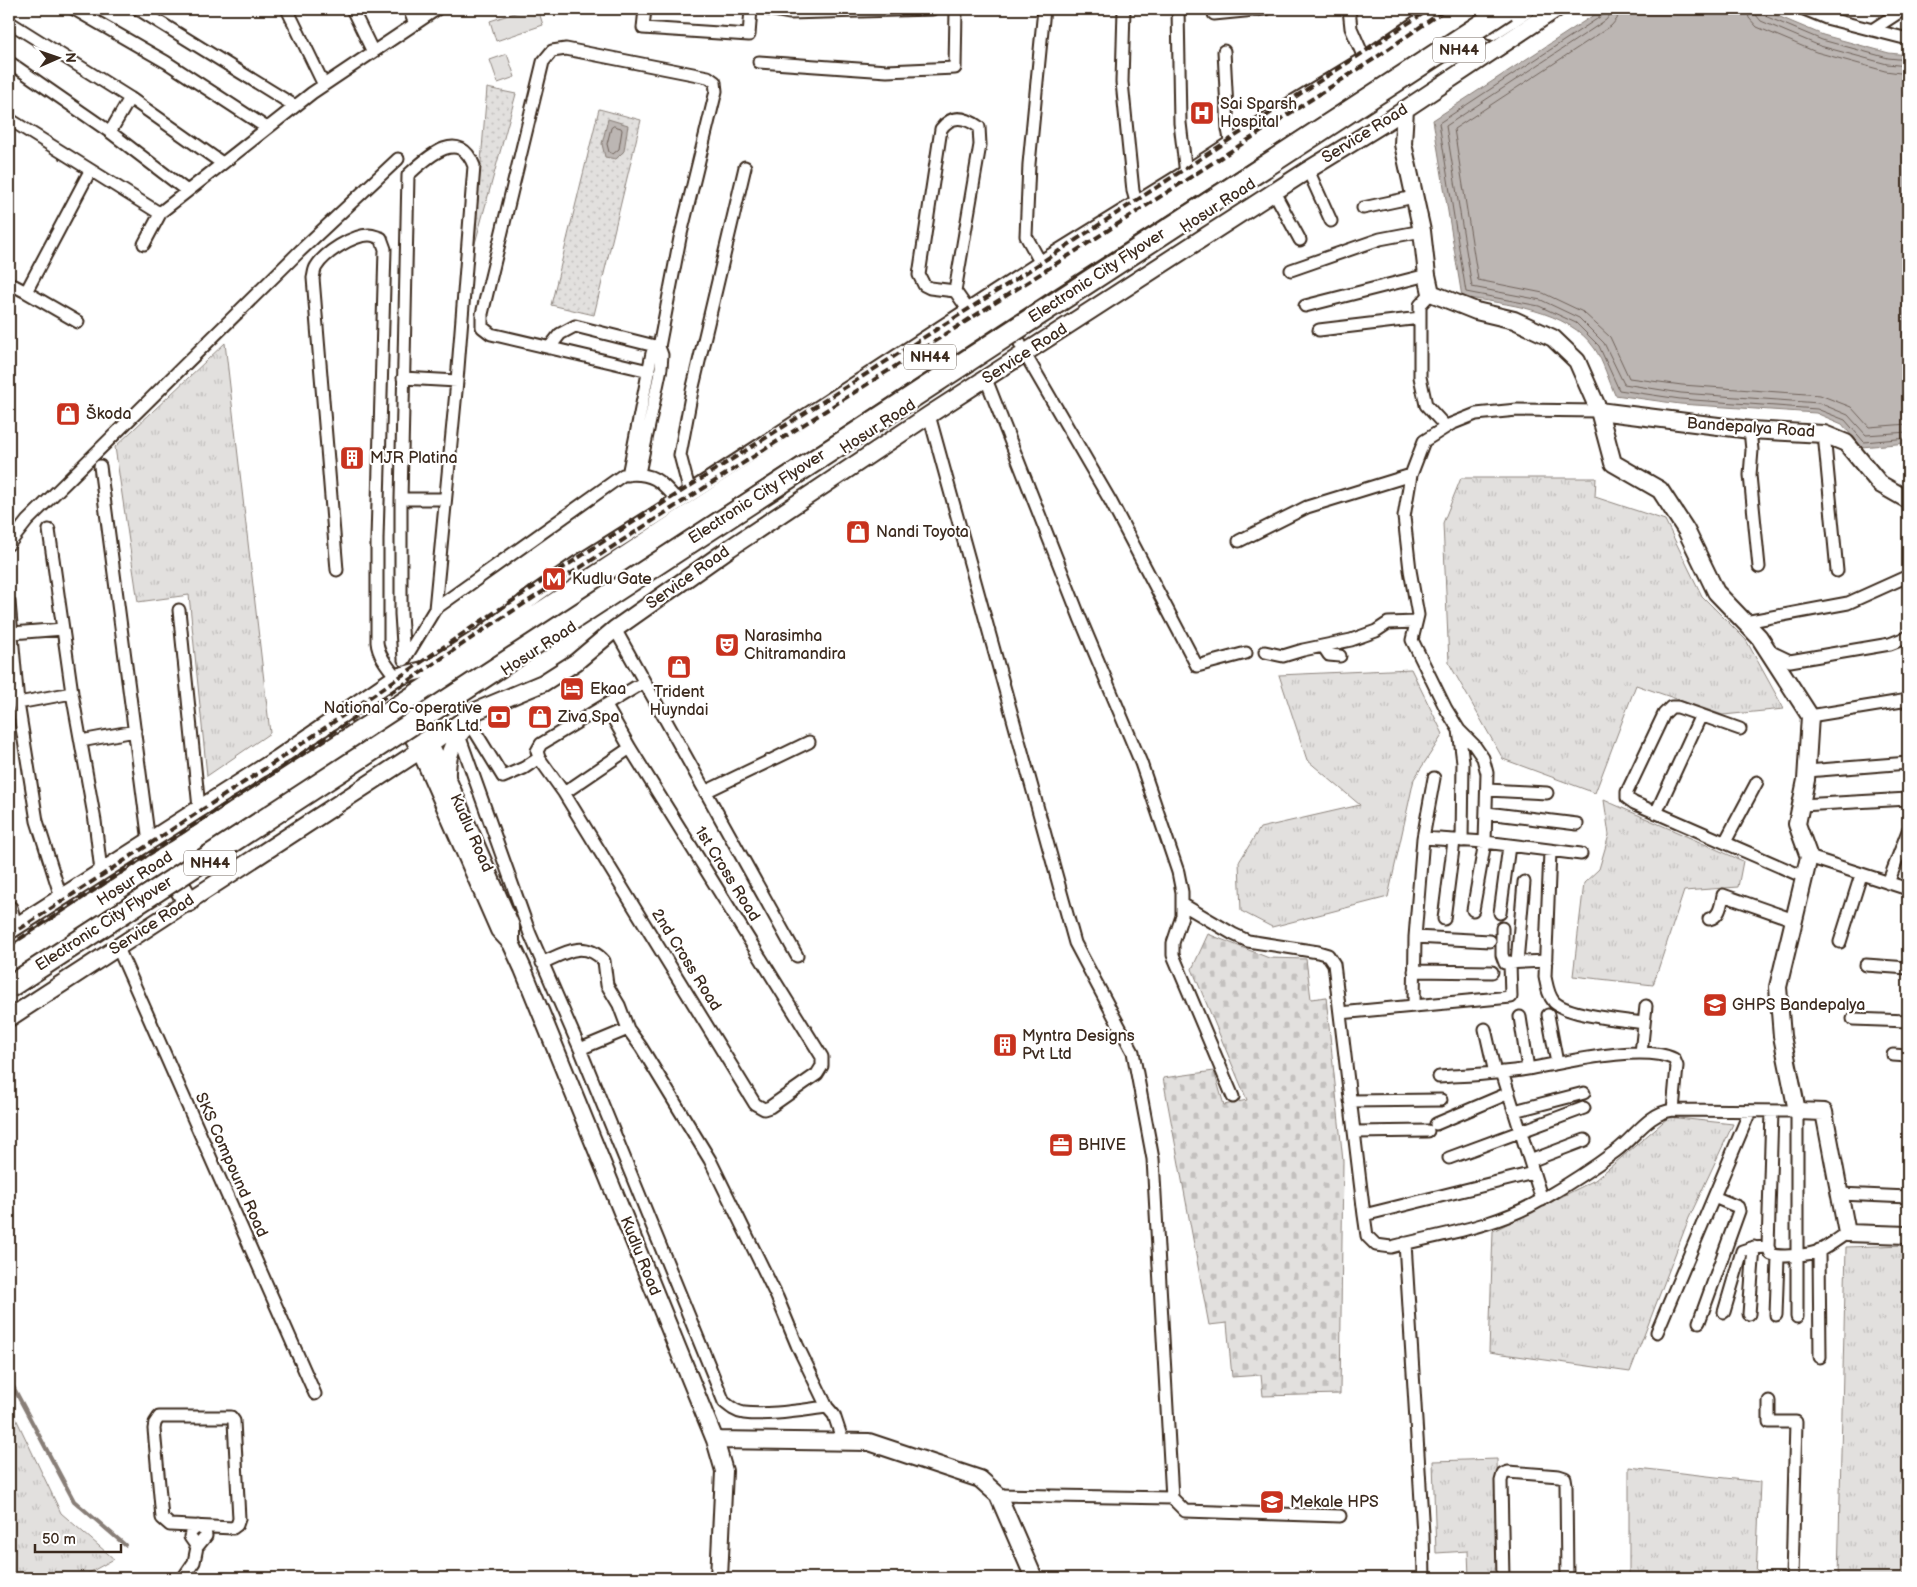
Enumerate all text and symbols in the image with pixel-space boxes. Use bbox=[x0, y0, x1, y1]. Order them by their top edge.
north arrow bbox=[32, 32, 82, 82]
road number: NH44 bbox=[1433, 38, 1485, 62]
text: N bbox=[62, 52, 79, 63]
place label: Sai Sparsh Hospital bbox=[1220, 95, 1297, 132]
hospital icon: Sai Sparsh Hospital bbox=[1189, 100, 1215, 126]
street label: Service Road bbox=[1319, 100, 1411, 168]
street label: Hosur Road bbox=[1177, 175, 1259, 237]
street label: Electronic City Flyover bbox=[1025, 225, 1169, 327]
street label: Service Road bbox=[979, 320, 1071, 388]
road number: NH44 bbox=[904, 344, 956, 370]
street label: Hosur Road bbox=[837, 396, 919, 458]
shop icon: Škoda bbox=[55, 401, 81, 427]
place label: Škoda bbox=[86, 403, 132, 424]
street label: Bandepalya Road bbox=[1686, 414, 1816, 442]
building icon: MJR Platina bbox=[339, 445, 365, 471]
street label: Electronic City Flyover bbox=[685, 446, 829, 548]
place label: MJR Platina bbox=[370, 449, 457, 468]
shop icon: Nandi Toyota bbox=[845, 519, 871, 545]
place label: Nandi Toyota bbox=[876, 523, 969, 542]
street label: Service Road bbox=[643, 542, 733, 614]
metro station icon: Kudlu Gate bbox=[541, 566, 567, 592]
place label: Kudlu Gate bbox=[572, 570, 652, 589]
street label: Hosur Road bbox=[498, 618, 580, 680]
place label: Narasimha Chitramandira bbox=[744, 627, 846, 664]
theatre icon: Narasimha Chitramandira bbox=[714, 632, 740, 658]
shop icon: Trident Huyndai bbox=[666, 654, 692, 680]
hotel icon: Ekaa bbox=[559, 676, 585, 702]
place label: Ekaa bbox=[590, 680, 626, 699]
place label: Trident Huyndai bbox=[650, 683, 708, 720]
place label: National Co-operative Bank Ltd. bbox=[323, 699, 483, 736]
bank icon: National Co-operative Bank Ltd. bbox=[486, 704, 512, 730]
shop icon: Ziva Spa bbox=[527, 704, 553, 730]
place label: Ziva Spa bbox=[557, 708, 620, 727]
street label: Kudlu Road bbox=[445, 791, 497, 875]
street label: 1st Cross Road bbox=[690, 823, 764, 925]
street label: Hosur Road bbox=[94, 848, 176, 910]
road number: NH44 bbox=[184, 850, 236, 876]
street label: Electronic City Flyover bbox=[32, 873, 176, 975]
street label: Service Road bbox=[106, 891, 198, 959]
street label: 2nd Cross Road bbox=[647, 905, 725, 1015]
school or university icon: GHPS Bandepalya bbox=[1702, 992, 1728, 1018]
place label: GHPS Bandepalya bbox=[1732, 996, 1865, 1015]
place label: Myntra Designs Pvt Ltd bbox=[1022, 1027, 1135, 1064]
building icon: Myntra Designs Pvt Ltd bbox=[992, 1032, 1018, 1058]
street label: SKS Compound Road bbox=[191, 1090, 271, 1240]
office icon: BHIVE bbox=[1048, 1132, 1074, 1158]
place label: BHIVE bbox=[1078, 1136, 1126, 1155]
street label: Kudlu Road bbox=[616, 1214, 664, 1298]
school or university icon: Mekale HPS bbox=[1259, 1489, 1285, 1515]
place label: Mekale HPS bbox=[1290, 1493, 1379, 1512]
scale bar bbox=[35, 1522, 121, 1554]
text: 50 m bbox=[42, 1530, 76, 1549]

